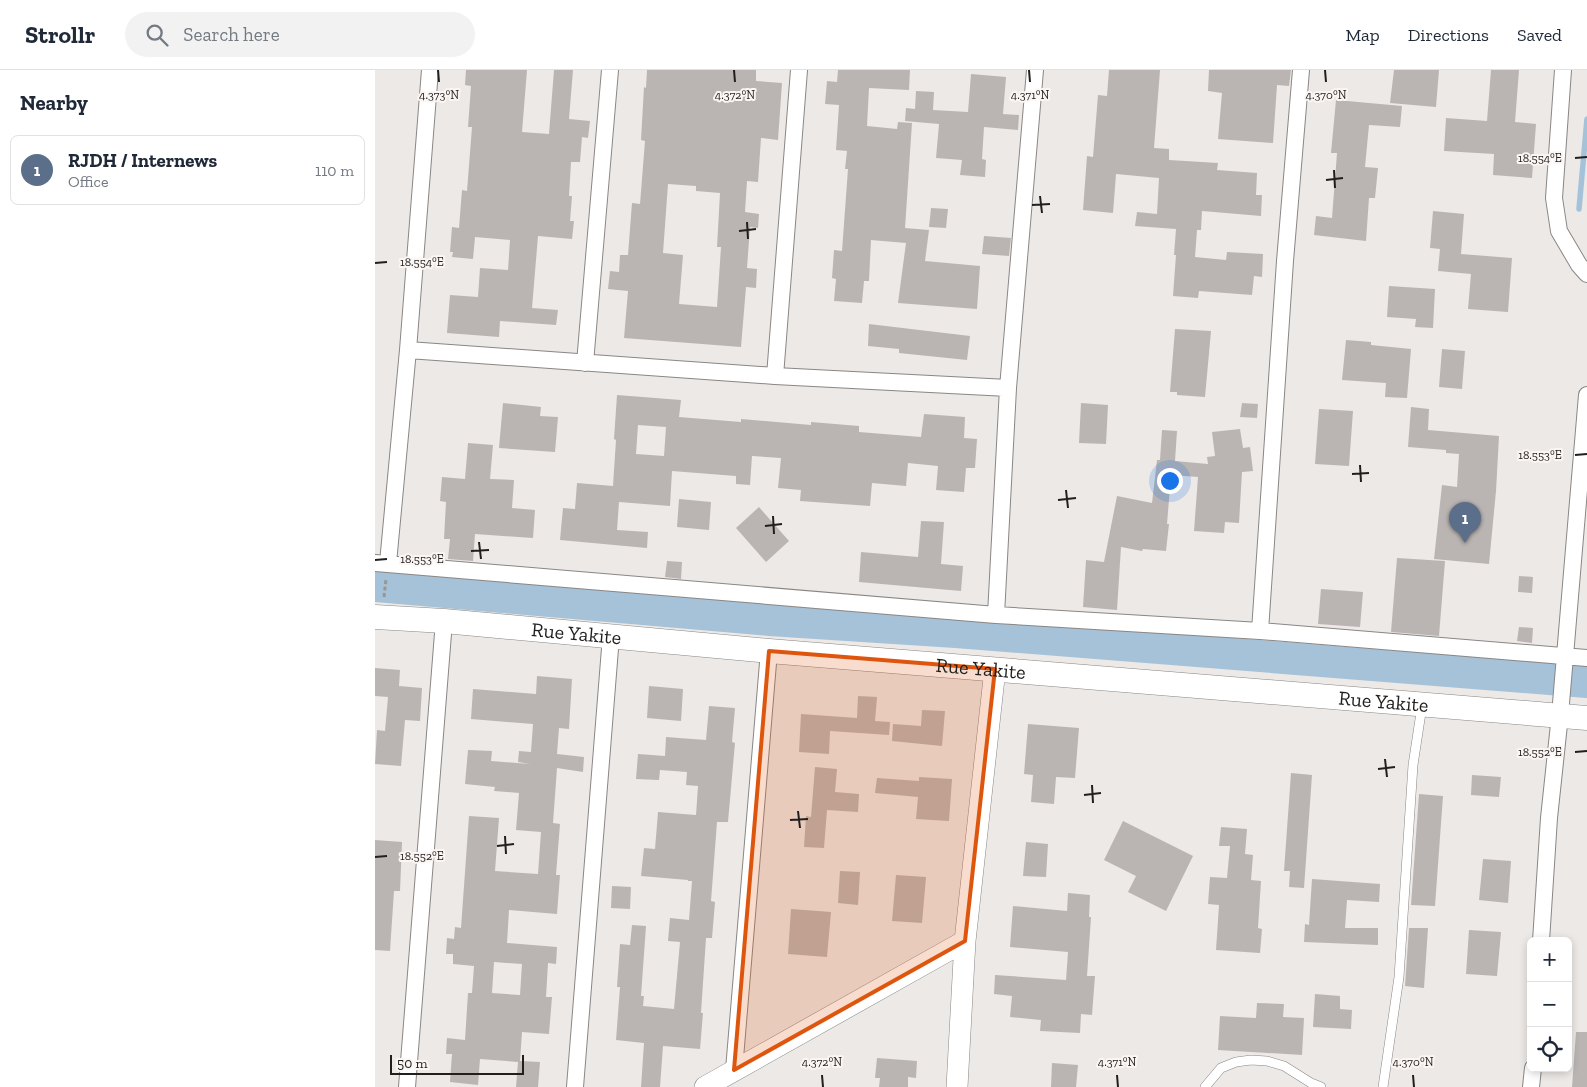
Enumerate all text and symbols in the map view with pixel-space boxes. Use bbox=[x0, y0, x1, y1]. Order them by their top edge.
search box bbox=[125, 12, 475, 57]
text: Strollr bbox=[25, 20, 95, 49]
icon: search bbox=[143, 21, 171, 49]
text: Search here bbox=[183, 23, 280, 46]
text: Map bbox=[1345, 24, 1380, 46]
text: Directions bbox=[1408, 24, 1489, 46]
text: Saved bbox=[1517, 24, 1562, 46]
text: 4.373°N bbox=[419, 88, 459, 102]
text: 4.372°N bbox=[715, 88, 755, 102]
text: 4.371°N bbox=[1011, 88, 1049, 102]
text: 4.370°N bbox=[1305, 88, 1347, 102]
text: Nearby bbox=[20, 90, 88, 115]
text: RJDH / Internews bbox=[68, 149, 217, 172]
text: 18.554°E bbox=[1518, 151, 1562, 165]
text: 1 bbox=[34, 161, 40, 180]
text: 110 m bbox=[315, 161, 354, 180]
text: Office bbox=[68, 172, 108, 191]
text: 18.554°E bbox=[400, 255, 444, 269]
text: 18.553°E bbox=[1518, 448, 1562, 462]
your location bbox=[1157, 468, 1183, 494]
pin: 1 bbox=[1449, 502, 1481, 543]
text: 18.553°E bbox=[400, 552, 444, 566]
street label: Rue Yakite bbox=[530, 617, 622, 649]
street label: Rue Yakite bbox=[935, 653, 1027, 684]
street label: Rue Yakite bbox=[1337, 686, 1429, 717]
text: 18.552°E bbox=[1518, 745, 1562, 759]
text: 18.552°E bbox=[400, 849, 444, 863]
map controls bbox=[1527, 937, 1572, 1072]
button: + bbox=[1527, 937, 1572, 982]
button: − bbox=[1527, 982, 1572, 1027]
button: locate bbox=[1527, 1027, 1572, 1072]
scale bar bbox=[390, 1052, 524, 1075]
text: 50 m bbox=[397, 1055, 428, 1072]
text: 4.372°N bbox=[802, 1055, 842, 1069]
text: 4.371°N bbox=[1098, 1055, 1136, 1069]
text: 4.370°N bbox=[1392, 1055, 1434, 1069]

